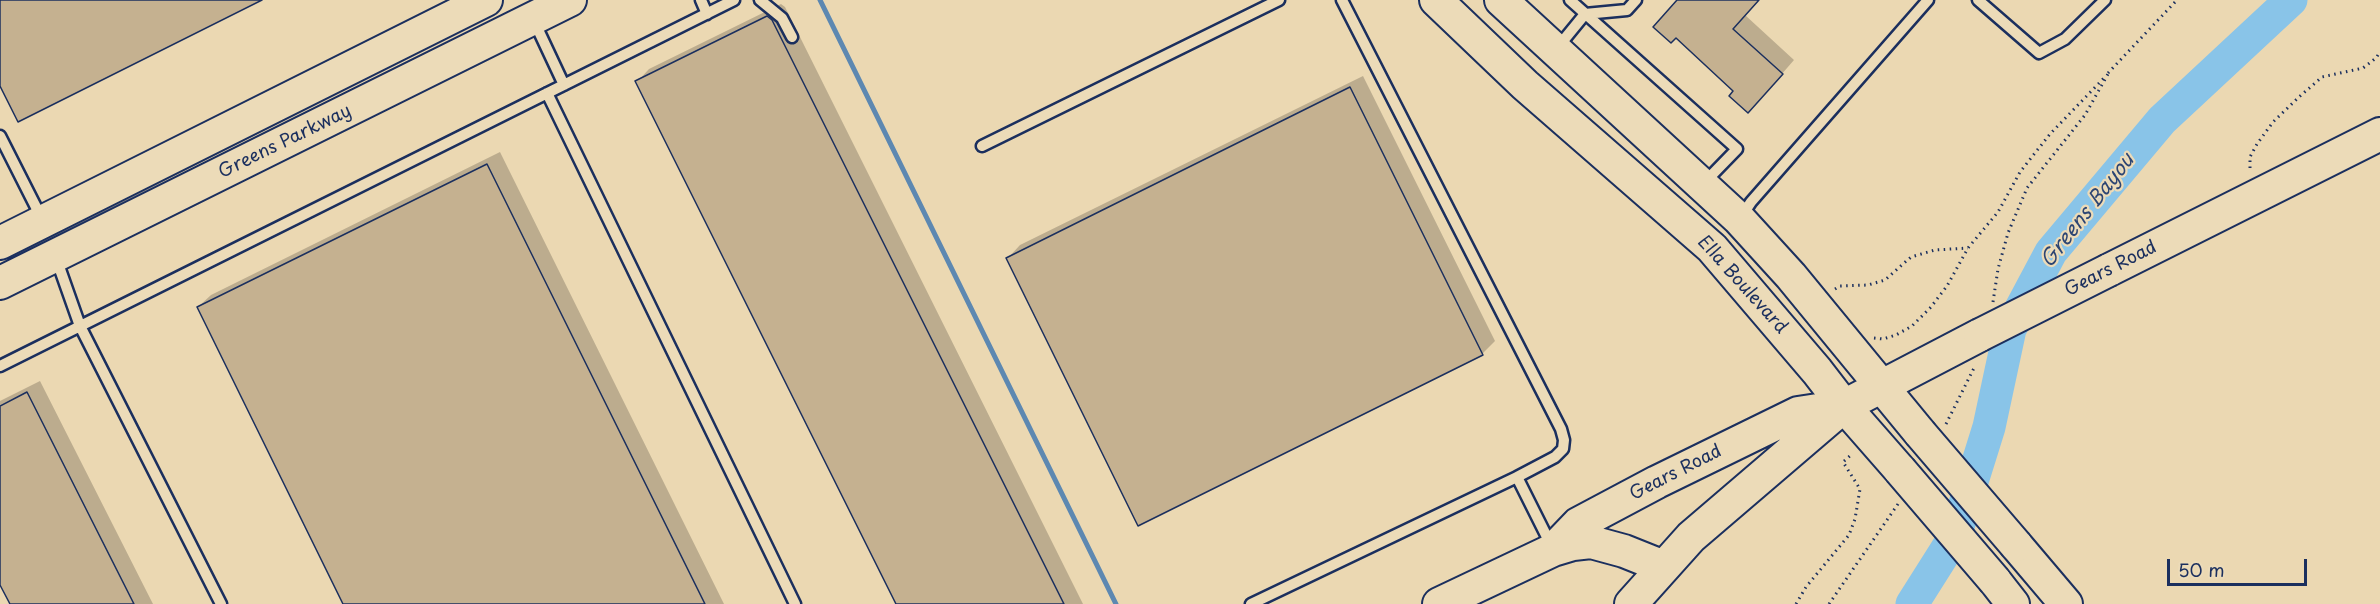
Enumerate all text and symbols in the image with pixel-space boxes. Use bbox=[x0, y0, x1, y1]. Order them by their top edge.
street label: Greens Parkway bbox=[215, 101, 355, 183]
water label: Greens Bayou bbox=[2036, 149, 2140, 273]
street label: Ella Boulevard bbox=[1693, 232, 1791, 338]
street label: Gears Road bbox=[2061, 237, 2161, 301]
street label: Gears Road bbox=[1626, 441, 1726, 505]
scale bar bbox=[2170, 547, 2310, 585]
text: 50 m bbox=[2178, 556, 2225, 583]

